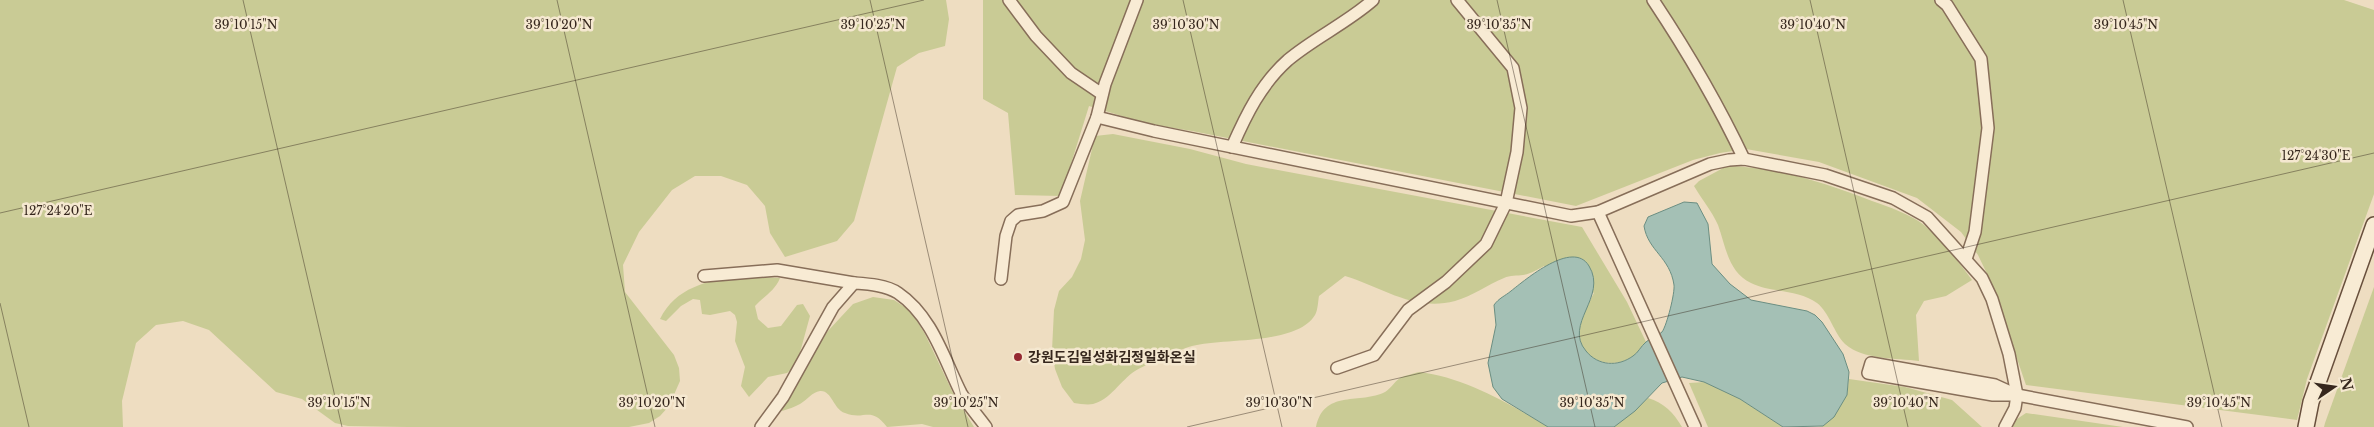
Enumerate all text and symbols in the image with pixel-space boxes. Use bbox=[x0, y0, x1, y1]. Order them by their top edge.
text: 39°10'15"N bbox=[214, 17, 278, 32]
text: 39°10'20"N bbox=[526, 17, 593, 32]
text: 39°10'25"N bbox=[840, 17, 906, 32]
text: 39°10'30"N bbox=[1153, 17, 1220, 32]
text: 39°10'35"N bbox=[1466, 17, 1532, 32]
text: 39°10'40"N bbox=[1780, 17, 1846, 32]
text: 39°10'45"N bbox=[2094, 17, 2158, 32]
text: 127°24'30"E bbox=[2282, 148, 2351, 163]
text: 127°24'20"E bbox=[24, 203, 93, 218]
place label: 강원도김일성화김정일화온실 bbox=[1028, 348, 1195, 366]
marker: 강원도김일성화김정일화온실 bbox=[1012, 351, 1024, 363]
north arrow bbox=[2309, 362, 2359, 412]
text: N bbox=[2336, 376, 2357, 393]
text: 39°10'15"N bbox=[307, 395, 371, 410]
text: 39°10'20"N bbox=[619, 395, 686, 410]
text: 39°10'25"N bbox=[933, 395, 999, 410]
text: 39°10'30"N bbox=[1246, 395, 1313, 410]
text: 39°10'35"N bbox=[1559, 395, 1625, 410]
text: 39°10'40"N bbox=[1873, 395, 1939, 410]
text: 39°10'45"N bbox=[2187, 395, 2251, 410]

